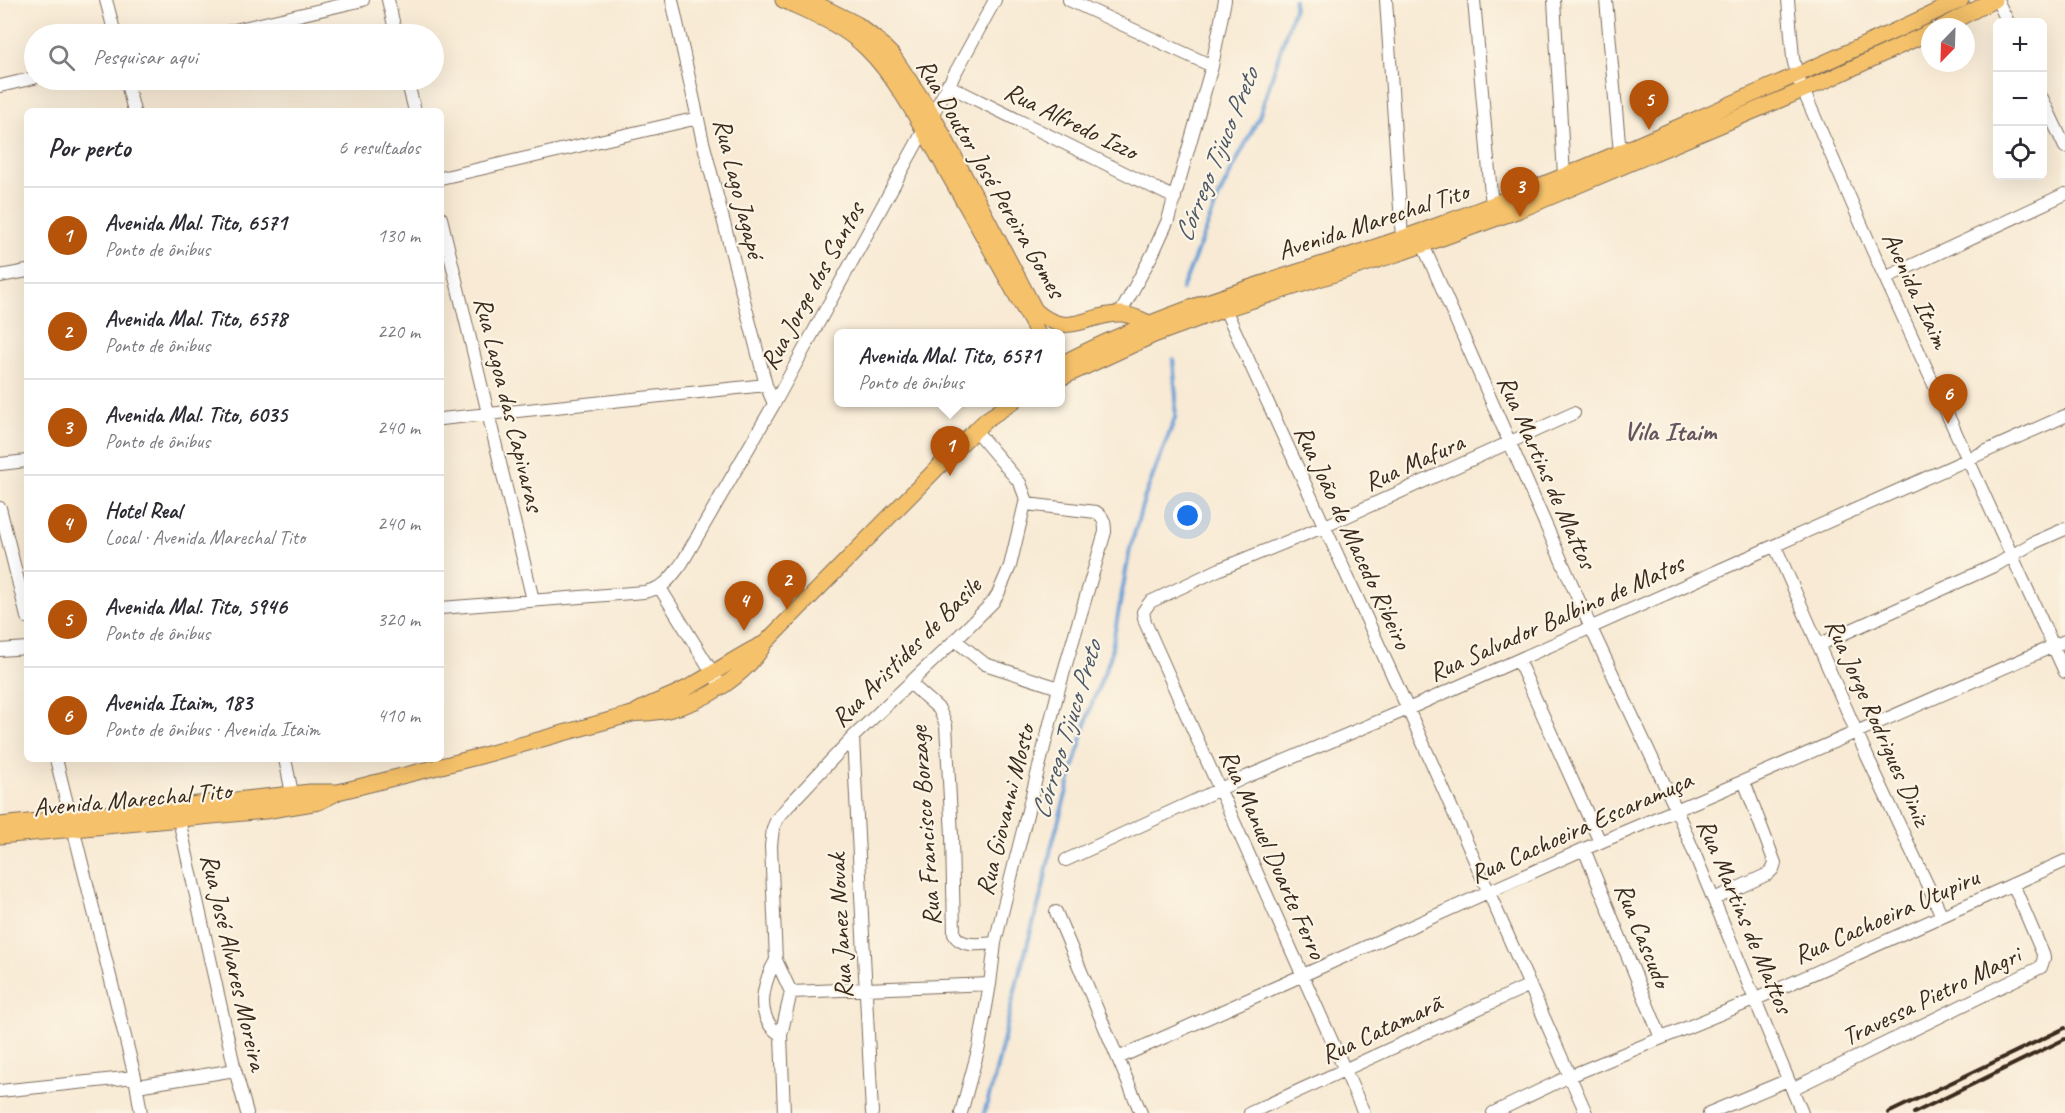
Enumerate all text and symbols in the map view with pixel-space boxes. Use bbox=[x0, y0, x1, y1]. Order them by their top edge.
north arrow bbox=[1921, 18, 1975, 72]
map controls bbox=[1993, 18, 2047, 180]
button: + bbox=[1993, 18, 2047, 72]
search box bbox=[24, 24, 444, 90]
icon: search bbox=[45, 41, 78, 74]
text: Pesquisar aqui bbox=[93, 43, 198, 71]
street label: Rua Doutor José Pereira Gomes bbox=[909, 52, 1074, 305]
water label: Córrego Tijuco Preto bbox=[1166, 60, 1267, 247]
button: − bbox=[1993, 72, 2047, 126]
street label: Rua Alfredo Izzo bbox=[999, 75, 1145, 169]
pin: 5 bbox=[1630, 80, 1668, 130]
street label: Rua Lago Jagapé bbox=[706, 115, 773, 265]
button: locate bbox=[1993, 126, 2047, 180]
text: Por perto bbox=[48, 131, 130, 164]
text: 6 resultados bbox=[338, 135, 420, 160]
pin: 3 bbox=[1500, 168, 1540, 217]
street label: Avenida Marechal Tito bbox=[1274, 174, 1475, 267]
street label: Rua Jorge dos Santos bbox=[752, 195, 873, 375]
text: Avenida Mal. Tito, 6571 bbox=[105, 209, 287, 237]
text: 1 bbox=[63, 223, 72, 248]
text: 130 m bbox=[377, 223, 420, 248]
street label: Avenida Itaim bbox=[1875, 226, 1958, 356]
text: Ponto de ônibus bbox=[105, 237, 210, 262]
street label: Rua Lagoa das Capivaras bbox=[466, 293, 552, 517]
text: Avenida Mal. Tito, 6578 bbox=[105, 305, 287, 333]
text: 2 bbox=[63, 319, 72, 344]
text: 220 m bbox=[377, 319, 420, 344]
popup bbox=[834, 329, 1065, 407]
text: Ponto de ônibus bbox=[105, 333, 210, 358]
text: Avenida Mal. Tito, 6571 bbox=[859, 342, 1040, 370]
text: Ponto de ônibus bbox=[859, 370, 964, 395]
street label: Rua Martins de Mattos bbox=[1490, 370, 1605, 576]
pin: 6 bbox=[1928, 374, 1968, 424]
text: Avenida Mal. Tito, 6035 bbox=[105, 401, 287, 429]
district label: Vila Itaim bbox=[1624, 414, 1718, 448]
text: 3 bbox=[63, 415, 72, 440]
text: 240 m bbox=[377, 415, 420, 440]
street label: Rua João de Macedo Ribeiro bbox=[1287, 420, 1420, 656]
street label: Rua Mafura bbox=[1359, 425, 1471, 499]
pin: 1 bbox=[930, 426, 970, 476]
text: Ponto de ônibus bbox=[105, 429, 210, 454]
text: Hotel Real bbox=[105, 497, 182, 525]
your location bbox=[1173, 501, 1202, 530]
text: 4 bbox=[63, 511, 72, 536]
text: 240 m bbox=[377, 511, 420, 536]
text: Local · Avenida Marechal Tito bbox=[105, 525, 305, 550]
street label: Rua Salvador Balbino de Matos bbox=[1423, 546, 1691, 689]
pin: 2 bbox=[768, 560, 806, 610]
street label: Rua Aristides de Basile bbox=[824, 569, 989, 734]
pin: 4 bbox=[724, 582, 764, 631]
text: Avenida Mal. Tito, 5946 bbox=[105, 593, 287, 621]
text: 5 bbox=[63, 607, 72, 632]
text: 320 m bbox=[377, 607, 420, 632]
street label: Rua Jorge Rodrigues Diniz bbox=[1817, 613, 1940, 833]
text: Ponto de ônibus bbox=[105, 621, 210, 646]
water label: Córrego Tijuco Preto bbox=[1023, 634, 1110, 823]
text: Avenida Itaim, 183 bbox=[105, 689, 252, 717]
text: 6 bbox=[63, 703, 72, 728]
text: 410 m bbox=[377, 703, 420, 728]
text: Ponto de ônibus · Avenida Itaim bbox=[105, 717, 320, 742]
street label: Rua Giovanni Mosto bbox=[968, 718, 1043, 899]
street label: Rua Francisco Borzage bbox=[901, 723, 948, 927]
street label: Rua Manuel Duarte Ferro bbox=[1212, 744, 1335, 966]
street label: Rua Cachoeira Escaramuça bbox=[1465, 762, 1699, 891]
street label: Avenida Marechal Tito bbox=[32, 774, 235, 824]
street label: Rua Martins de Mattos bbox=[1689, 814, 1802, 1020]
street label: Rua Janez Novak bbox=[820, 850, 860, 999]
street label: Rua José Alvares Moreira bbox=[193, 851, 275, 1076]
street label: Rua Cachoeira Utupiru bbox=[1788, 860, 1985, 972]
street label: Rua Cascudo bbox=[1607, 878, 1680, 995]
street label: Travessa Pietro Magri bbox=[1836, 937, 2029, 1054]
street label: Rua Catamarã bbox=[1315, 986, 1449, 1071]

